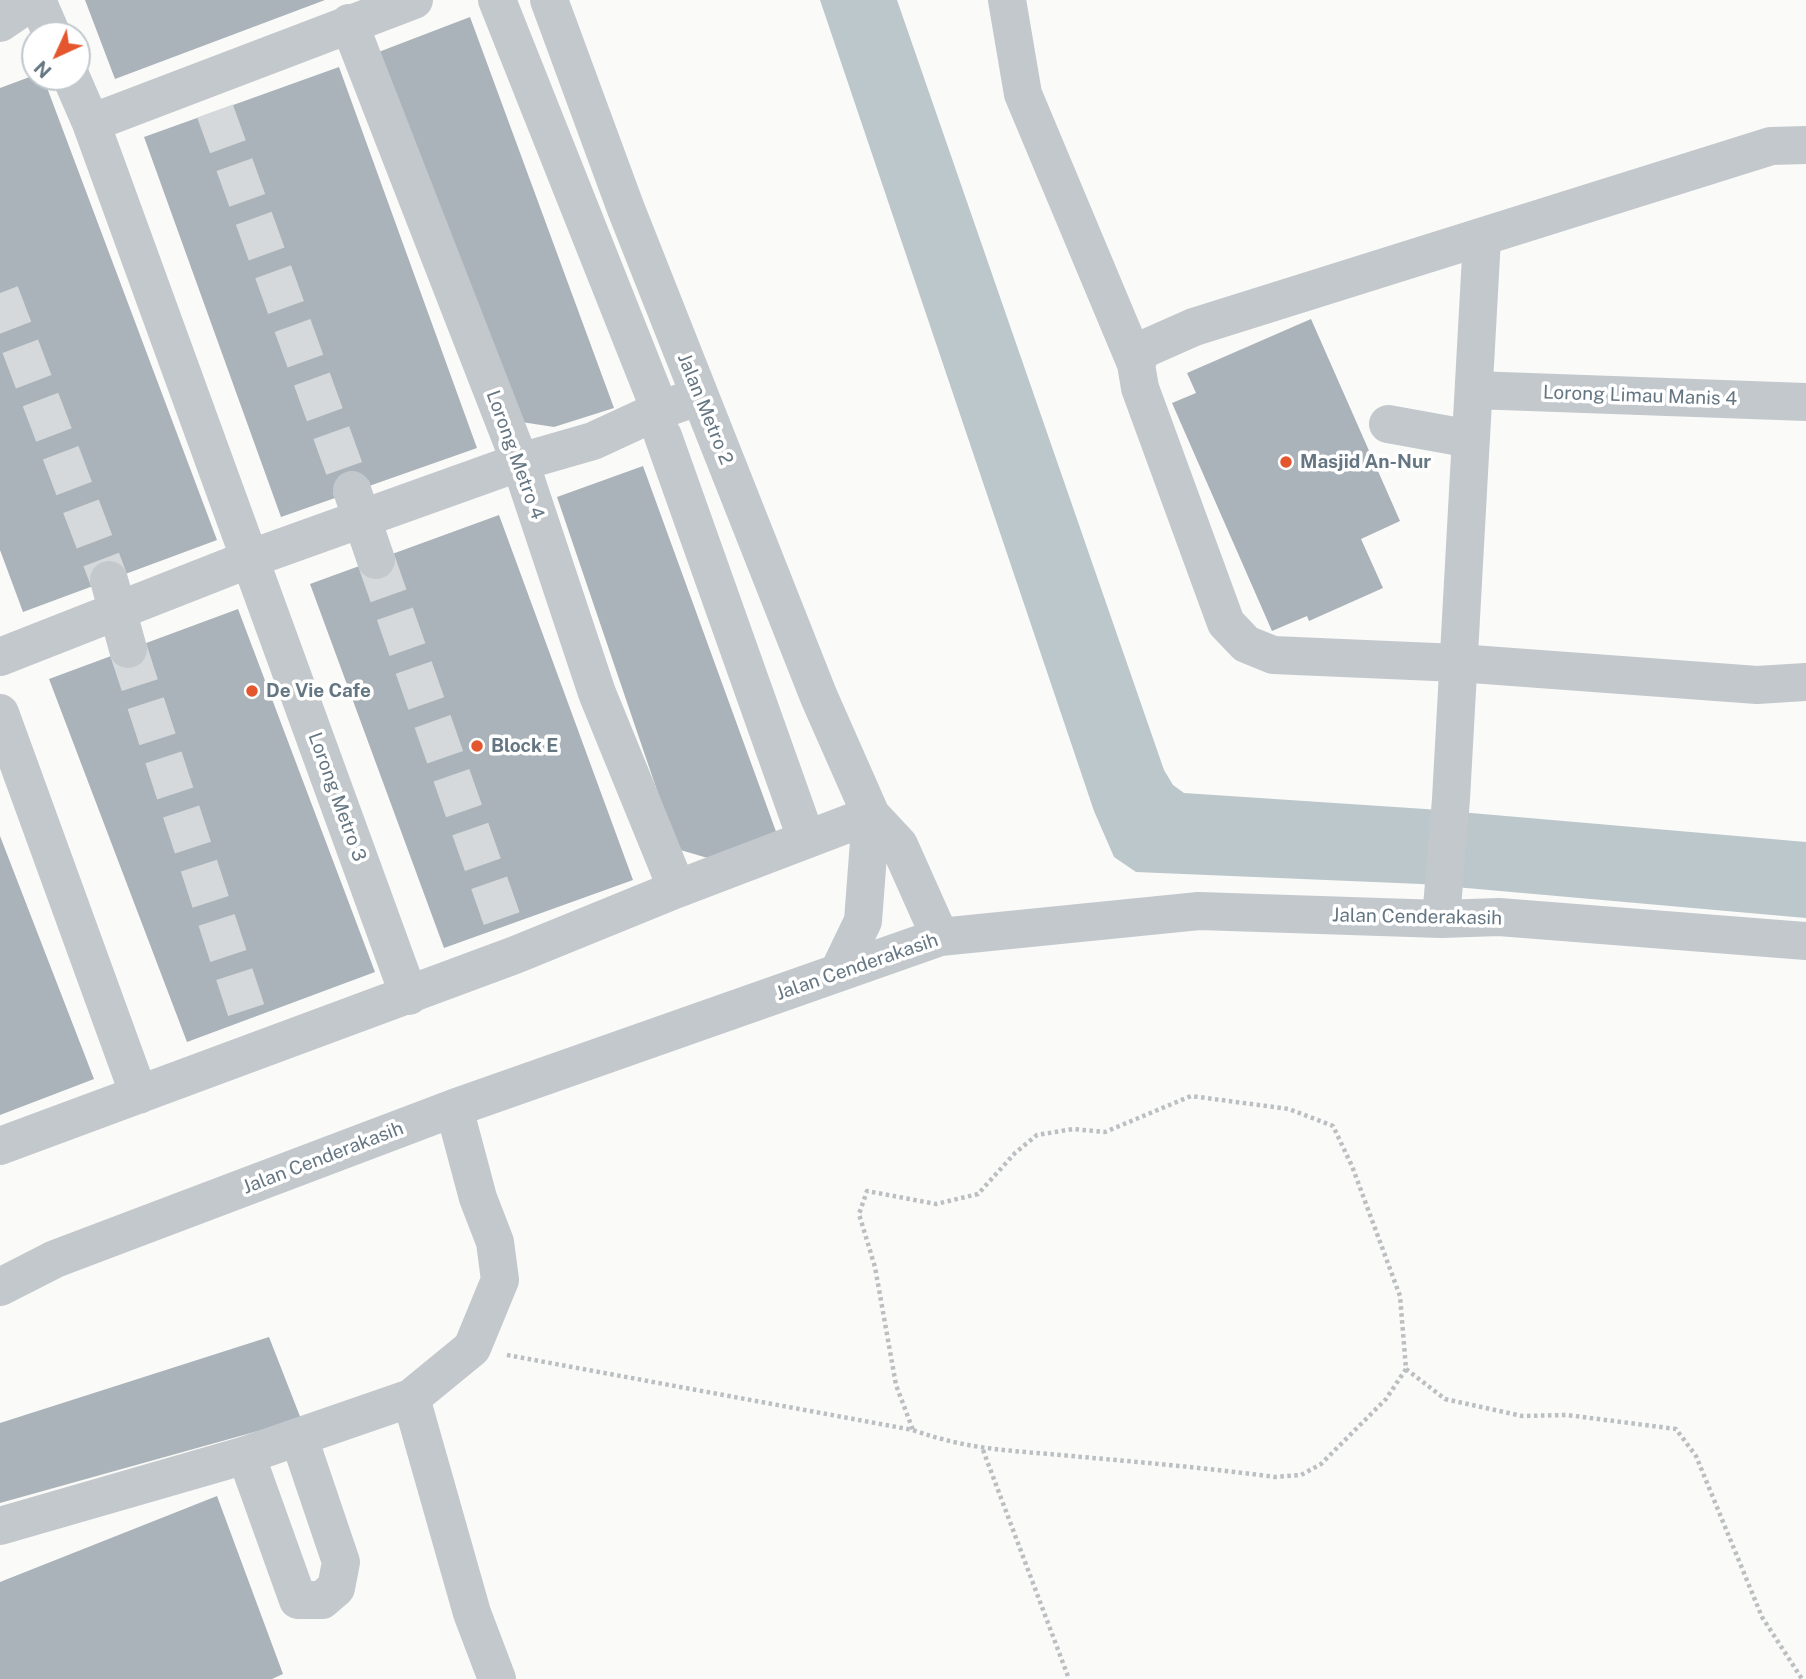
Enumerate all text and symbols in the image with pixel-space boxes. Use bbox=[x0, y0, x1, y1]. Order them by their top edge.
north arrow bbox=[21, 21, 91, 91]
text: N bbox=[30, 56, 56, 82]
street label: Jalan Metro 2 bbox=[672, 350, 738, 468]
street label: Lorong Limau Manis 4 bbox=[1543, 381, 1737, 411]
street label: Lorong Metro 4 bbox=[481, 387, 549, 523]
place label: Masjid An-Nur bbox=[1300, 451, 1431, 473]
marker: Masjid An-Nur bbox=[1278, 454, 1294, 470]
place label: De Vie Cafe bbox=[266, 680, 371, 702]
marker: De Vie Cafe bbox=[244, 683, 260, 699]
street label: Lorong Metro 3 bbox=[303, 729, 371, 865]
place label: Block E bbox=[491, 735, 558, 757]
marker: Block E bbox=[469, 738, 485, 754]
street label: Jalan Cenderakasih bbox=[1332, 904, 1502, 930]
street label: Jalan Cenderakasih bbox=[773, 928, 941, 1006]
street label: Jalan Cenderakasih bbox=[239, 1117, 407, 1199]

